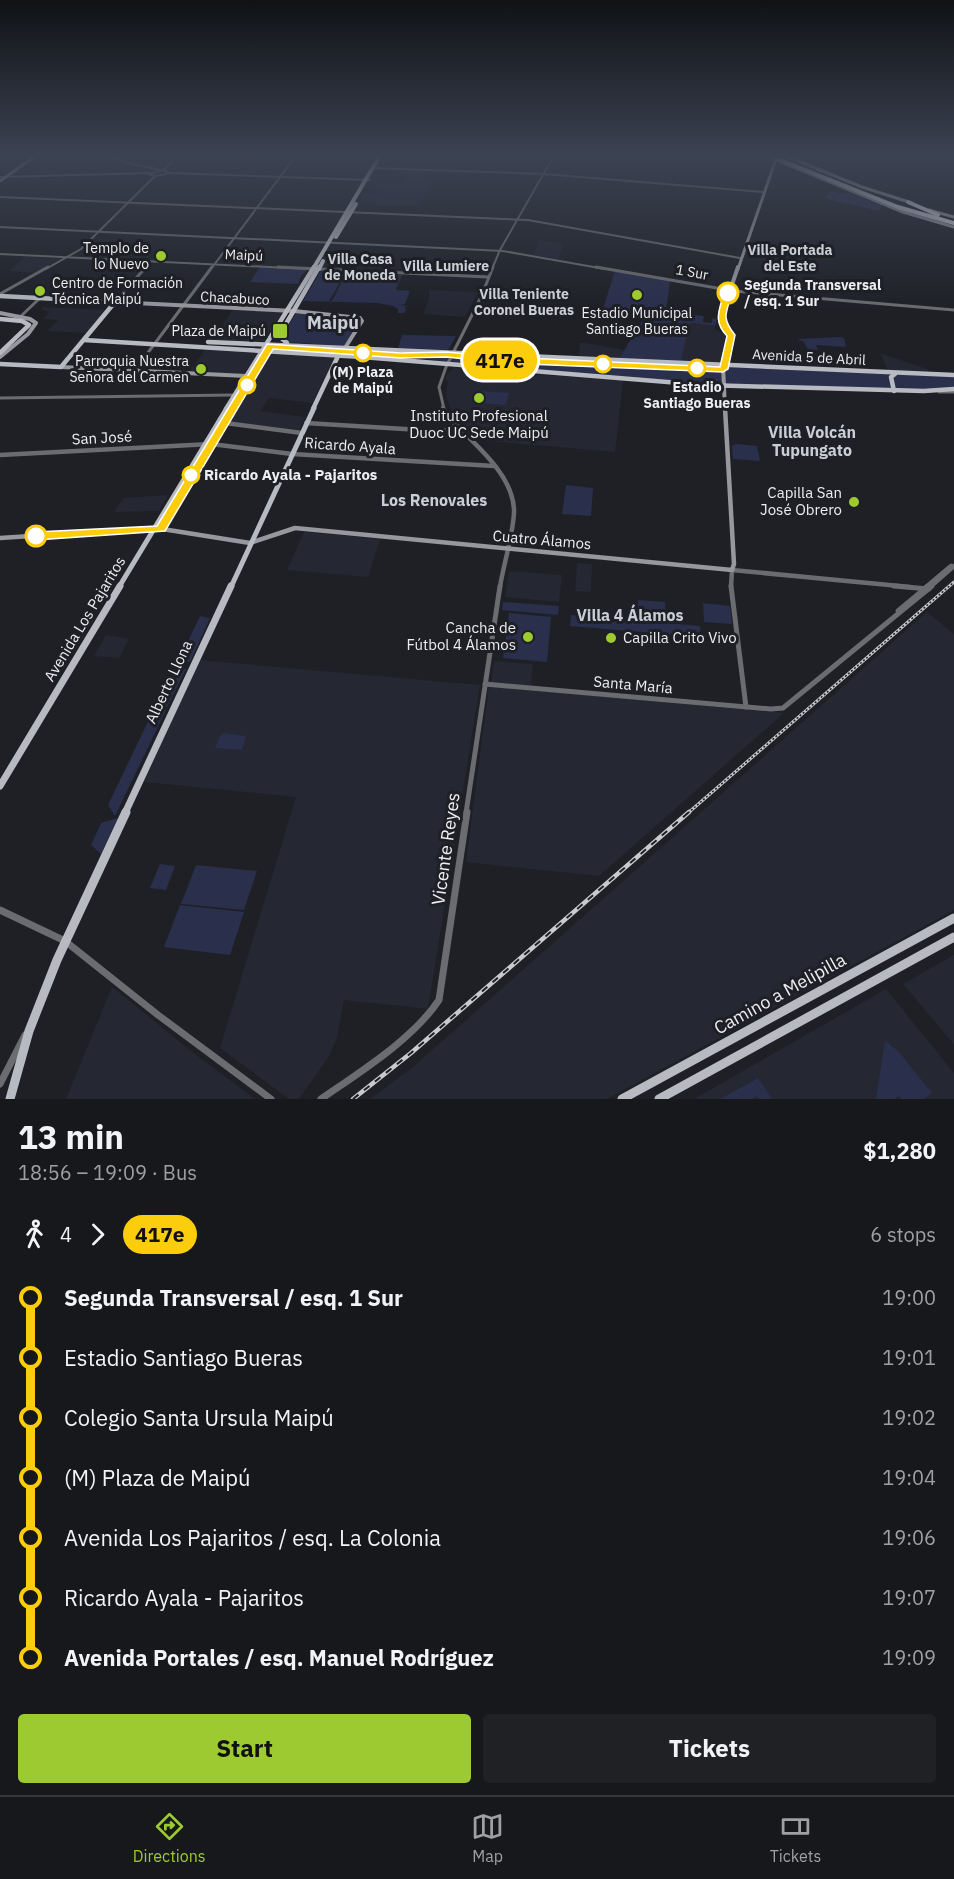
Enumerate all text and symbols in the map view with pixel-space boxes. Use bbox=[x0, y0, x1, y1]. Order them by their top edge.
place label: Templo de lo Nuevo bbox=[83, 239, 149, 273]
district label: Villa Portada del Este bbox=[747, 241, 833, 275]
street label: Maipú bbox=[224, 245, 264, 265]
marker: Templo de lo Nuevo bbox=[154, 249, 168, 263]
district label: Villa Casa de Moneda bbox=[324, 250, 396, 284]
district label: Villa Lumiere bbox=[403, 257, 489, 275]
street label: 1 Sur bbox=[674, 260, 710, 284]
place label: Centro de Formación Técnica Maipú bbox=[52, 274, 183, 308]
place label: Segunda Transversal / esq. 1 Sur bbox=[744, 276, 881, 310]
marker: Segunda Transversal / esq. 1 Sur bbox=[717, 282, 739, 304]
marker: Centro de Formación Técnica Maipú bbox=[33, 284, 47, 298]
district label: Villa Teniente Coronel Bueras bbox=[474, 285, 574, 319]
street label: Chacabuco bbox=[200, 287, 270, 309]
marker: Estadio Municipal Santiago Bueras bbox=[630, 288, 644, 302]
place label: Estadio Municipal Santiago Bueras bbox=[582, 304, 693, 338]
district label: Maipú bbox=[307, 311, 359, 334]
place label: Plaza de Maipú bbox=[171, 322, 266, 340]
marker: Plaza de Maipú bbox=[271, 322, 289, 340]
line badge: 417e bbox=[458, 340, 542, 380]
marker: (M) Plaza de Maipú bbox=[354, 344, 372, 362]
street label: Avenida 5 de Abril bbox=[752, 345, 867, 369]
text: 417e bbox=[475, 346, 525, 374]
place label: Parroquia Nuestra Señora del Carmen bbox=[69, 352, 190, 386]
unlabelled marker bbox=[594, 355, 612, 373]
marker: Estadio Santiago Bueras bbox=[688, 359, 706, 377]
marker: Parroquia Nuestra Señora del Carmen bbox=[194, 362, 208, 376]
place label: (M) Plaza de Maipú bbox=[333, 363, 393, 397]
unlabelled marker bbox=[238, 376, 256, 394]
place label: Estadio Santiago Bueras bbox=[643, 378, 751, 412]
marker: Instituto Profesional Duoc UC Sede Maipú bbox=[472, 391, 486, 405]
place label: Instituto Profesional Duoc UC Sede Maipú bbox=[409, 406, 549, 442]
district label: Villa Volcán Tupungato bbox=[768, 422, 856, 460]
street label: San José bbox=[71, 426, 133, 449]
street label: Ricardo Ayala bbox=[304, 433, 396, 458]
place label: Ricardo Ayala - Pajaritos bbox=[204, 465, 378, 484]
marker: Ricardo Ayala - Pajaritos bbox=[182, 466, 200, 484]
place label: Capilla San José Obrero bbox=[760, 483, 842, 519]
district label: Los Renovales bbox=[381, 490, 487, 510]
marker: Capilla San José Obrero bbox=[847, 495, 861, 509]
unlabelled marker bbox=[25, 525, 47, 547]
street label: Cuatro Álamos bbox=[492, 526, 592, 553]
street label: Avenida Los Pajaritos bbox=[40, 553, 129, 685]
district label: Villa 4 Álamos bbox=[576, 604, 684, 625]
place label: Cancha de Fútbol 4 Álamos bbox=[406, 618, 516, 654]
place label: Capilla Crito Vivo bbox=[623, 628, 737, 647]
marker: Cancha de Fútbol 4 Álamos bbox=[521, 630, 535, 644]
marker: Capilla Crito Vivo bbox=[604, 631, 618, 645]
street label: Alberto Llona bbox=[141, 637, 196, 727]
street label: Santa María bbox=[593, 672, 673, 697]
street label: Vicente Reyes bbox=[426, 791, 465, 907]
street label: Camino a Melipilla bbox=[710, 948, 850, 1039]
text: 13 min bbox=[18, 1115, 124, 1158]
text: $1,280 bbox=[863, 1136, 936, 1165]
text: 18:56 – 19:09 · Bus bbox=[18, 1159, 197, 1186]
icon: walk bbox=[18, 1218, 51, 1251]
icon: forward bbox=[81, 1218, 114, 1251]
text: 417e bbox=[135, 1220, 185, 1248]
text: 4 bbox=[60, 1221, 72, 1248]
text: 6 stops bbox=[870, 1221, 936, 1248]
text: Segunda Transversal / esq. 1 Sur bbox=[64, 1283, 403, 1312]
text: 19:00 bbox=[882, 1284, 936, 1311]
text: Estadio Santiago Bueras bbox=[64, 1343, 303, 1372]
text: 19:01 bbox=[882, 1344, 936, 1371]
text: Colegio Santa Ursula Maipú bbox=[64, 1403, 334, 1432]
text: 19:02 bbox=[882, 1404, 936, 1431]
text: (M) Plaza de Maipú bbox=[64, 1463, 250, 1492]
text: 19:04 bbox=[882, 1464, 936, 1491]
text: Avenida Los Pajaritos / esq. La Colonia bbox=[64, 1523, 441, 1552]
text: 19:06 bbox=[882, 1524, 936, 1551]
text: Ricardo Ayala - Pajaritos bbox=[64, 1583, 304, 1612]
text: 19:07 bbox=[882, 1584, 936, 1611]
text: Avenida Portales / esq. Manuel Rodríguez bbox=[64, 1643, 494, 1672]
text: 19:09 bbox=[882, 1644, 936, 1671]
button: Start bbox=[18, 1714, 471, 1783]
button: Tickets bbox=[483, 1714, 936, 1783]
tab: Directions bbox=[133, 1810, 206, 1866]
tab: Map bbox=[471, 1810, 504, 1866]
tab: Tickets bbox=[770, 1810, 821, 1866]

